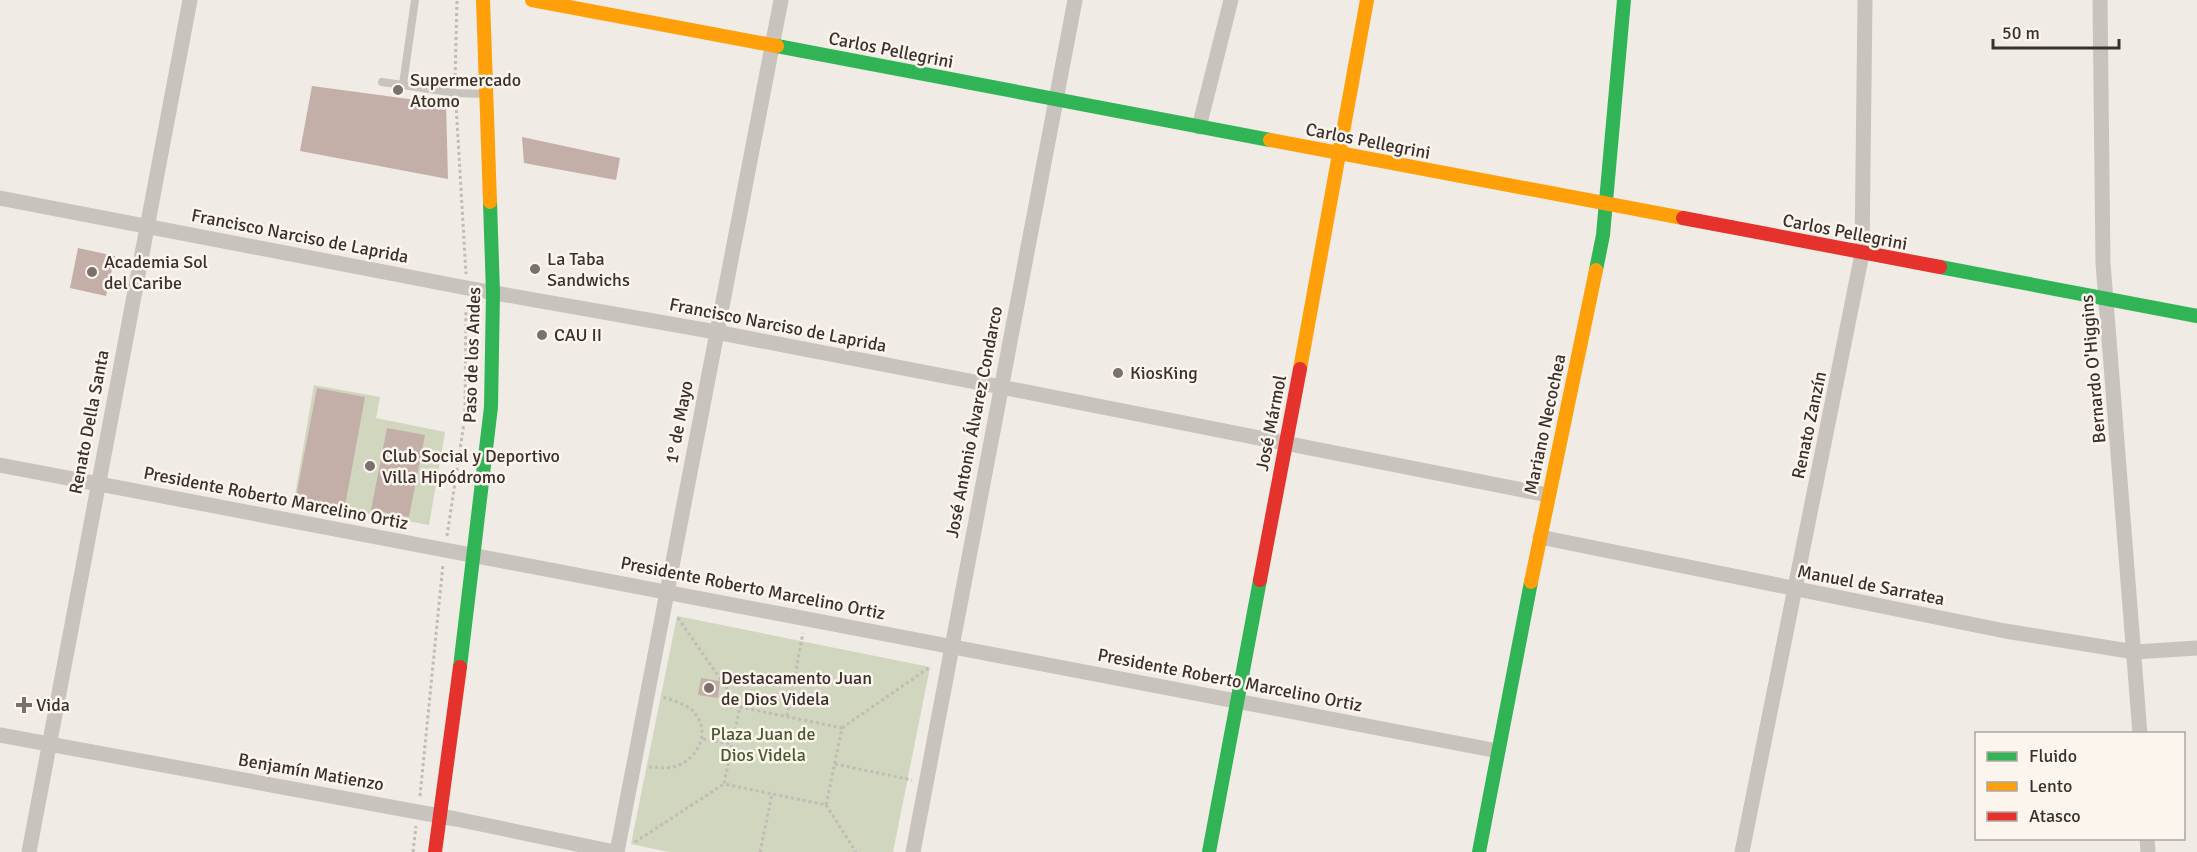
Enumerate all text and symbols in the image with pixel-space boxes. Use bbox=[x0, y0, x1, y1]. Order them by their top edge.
scale bar bbox=[1993, 12, 2119, 50]
text: 50 m bbox=[2002, 22, 2040, 44]
street label: Carlos Pellegrini bbox=[827, 27, 955, 73]
place label: Supermercado Atomo bbox=[410, 69, 521, 112]
marker: Supermercado Atomo bbox=[391, 83, 405, 97]
street label: Carlos Pellegrini bbox=[1304, 118, 1432, 164]
street label: Francisco Narciso de Laprida bbox=[190, 204, 410, 268]
street label: Carlos Pellegrini bbox=[1781, 209, 1909, 255]
place label: La Taba Sandwichs bbox=[547, 248, 630, 291]
place label: Academia Sol del Caribe bbox=[104, 251, 208, 294]
marker: La Taba Sandwichs bbox=[528, 262, 542, 276]
marker: Academia Sol del Caribe bbox=[85, 265, 99, 279]
street label: Paso de los Andes bbox=[459, 286, 485, 423]
street label: Francisco Narciso de Laprida bbox=[668, 293, 888, 357]
street label: Bernardo O'Higgins bbox=[2076, 294, 2110, 444]
street label: José Antonio Álvarez Condarco bbox=[941, 304, 1007, 540]
place label: CAU II bbox=[554, 324, 602, 346]
marker: CAU II bbox=[535, 328, 549, 342]
street label: Renato Della Santa bbox=[64, 348, 114, 496]
street label: Mariano Necochea bbox=[1519, 352, 1571, 496]
place label: KiosKing bbox=[1130, 362, 1198, 384]
marker: KiosKing bbox=[1111, 366, 1125, 380]
street label: Renato Zanzín bbox=[1787, 369, 1831, 481]
street label: José Mármol bbox=[1251, 373, 1291, 473]
street label: 1° de Mayo bbox=[660, 379, 698, 465]
place label: Club Social y Deportivo Villa Hipódromo bbox=[382, 445, 560, 488]
marker: Club Social y Deportivo Villa Hipódromo bbox=[363, 459, 377, 473]
street label: Presidente Roberto Marcelino Ortiz bbox=[142, 462, 410, 534]
street label: Presidente Roberto Marcelino Ortiz bbox=[619, 552, 887, 624]
street label: Manuel de Sarratea bbox=[1796, 560, 1946, 610]
street label: Presidente Roberto Marcelino Ortiz bbox=[1096, 644, 1364, 716]
place label: Destacamento Juan de Dios Videla bbox=[721, 667, 872, 710]
marker: Destacamento Juan de Dios Videla bbox=[702, 681, 716, 695]
place label: Vida bbox=[36, 694, 70, 716]
marker: Vida bbox=[17, 698, 31, 712]
park label: Plaza Juan de Dios Videla bbox=[710, 723, 816, 766]
legend bbox=[1975, 732, 2185, 840]
text: Fluido bbox=[2029, 745, 2077, 767]
street label: Benjamín Matienzo bbox=[236, 748, 386, 796]
text: Lento bbox=[2029, 775, 2072, 797]
text: Atasco bbox=[2029, 805, 2081, 827]

